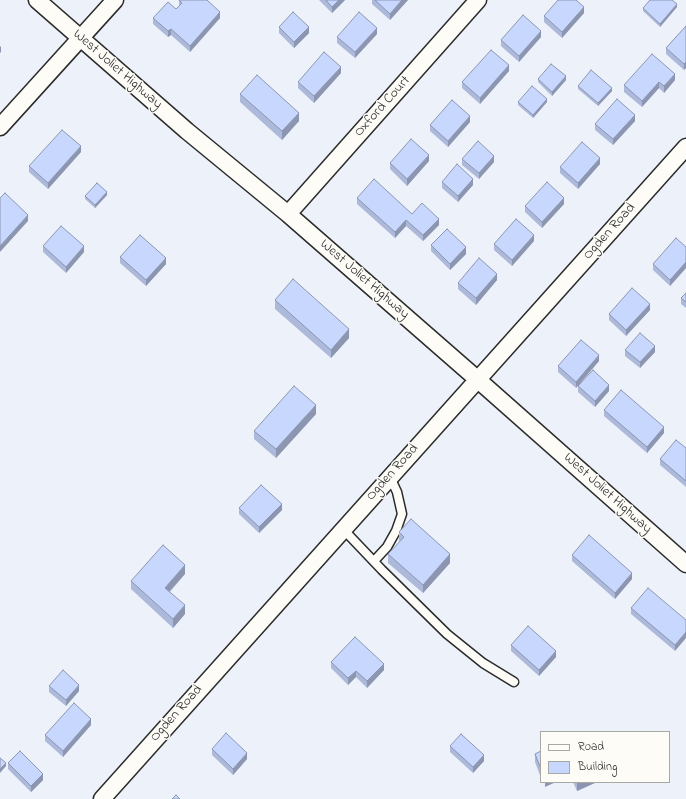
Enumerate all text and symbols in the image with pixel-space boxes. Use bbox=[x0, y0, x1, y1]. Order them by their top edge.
street label: West Joliet Highway bbox=[69, 27, 165, 113]
street label: Oxford Court bbox=[351, 73, 415, 141]
street label: Ogden Road bbox=[580, 200, 640, 264]
street label: West Joliet Highway bbox=[316, 237, 412, 323]
street label: Ogden Road bbox=[363, 441, 423, 505]
street label: West Joliet Highway bbox=[559, 450, 655, 538]
street label: Ogden Road bbox=[147, 682, 207, 746]
legend bbox=[540, 731, 670, 783]
text: Road bbox=[578, 738, 604, 756]
text: Building bbox=[578, 758, 617, 776]

